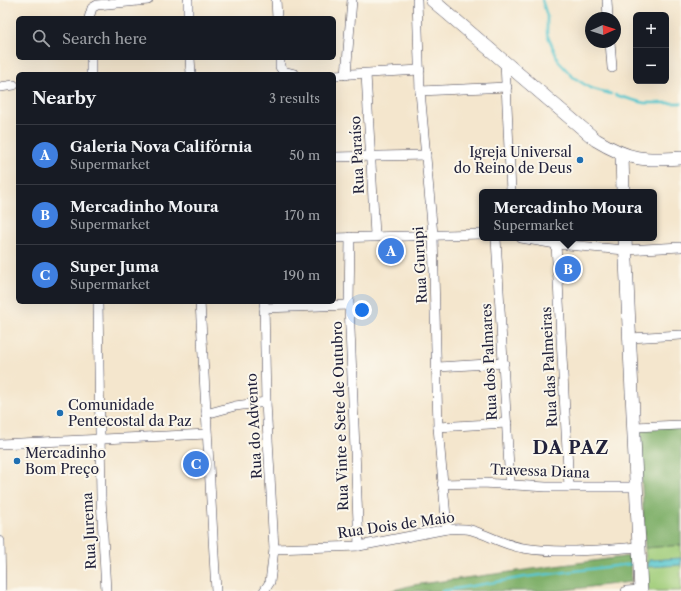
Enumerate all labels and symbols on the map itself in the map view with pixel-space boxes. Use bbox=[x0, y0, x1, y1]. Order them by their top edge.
north arrow bbox=[585, 12, 621, 48]
street label: Rua Paraíso bbox=[346, 115, 368, 195]
place label: Igreja Universal do Reino de Deus bbox=[454, 143, 572, 177]
marker: Igreja Universal do Reino de Deus bbox=[575, 155, 585, 165]
street label: Rua Gurupi bbox=[409, 226, 431, 304]
pin: A bbox=[378, 236, 404, 266]
pin: B bbox=[555, 254, 581, 284]
your location bbox=[352, 300, 372, 320]
street label: Rua dos Palmares bbox=[477, 303, 501, 421]
street label: Rua das Palmeiras bbox=[537, 306, 561, 428]
street label: Rua Vinte e Sete de Outubro bbox=[328, 321, 352, 511]
street label: Rua do Advento bbox=[242, 373, 266, 479]
place label: Comunidade Pentecostal da Paz bbox=[68, 396, 192, 430]
marker: Comunidade Pentecostal da Paz bbox=[55, 408, 65, 418]
district label: DA PAZ bbox=[533, 437, 609, 459]
place label: Mercadinho Bom Preço bbox=[25, 444, 106, 478]
pin: C bbox=[183, 449, 209, 479]
marker: Mercadinho Bom Preço bbox=[12, 456, 22, 466]
street label: Travessa Diana bbox=[490, 460, 591, 482]
street label: Rua Jurema bbox=[78, 491, 100, 570]
street label: Rua Dois de Maio bbox=[336, 508, 456, 542]

